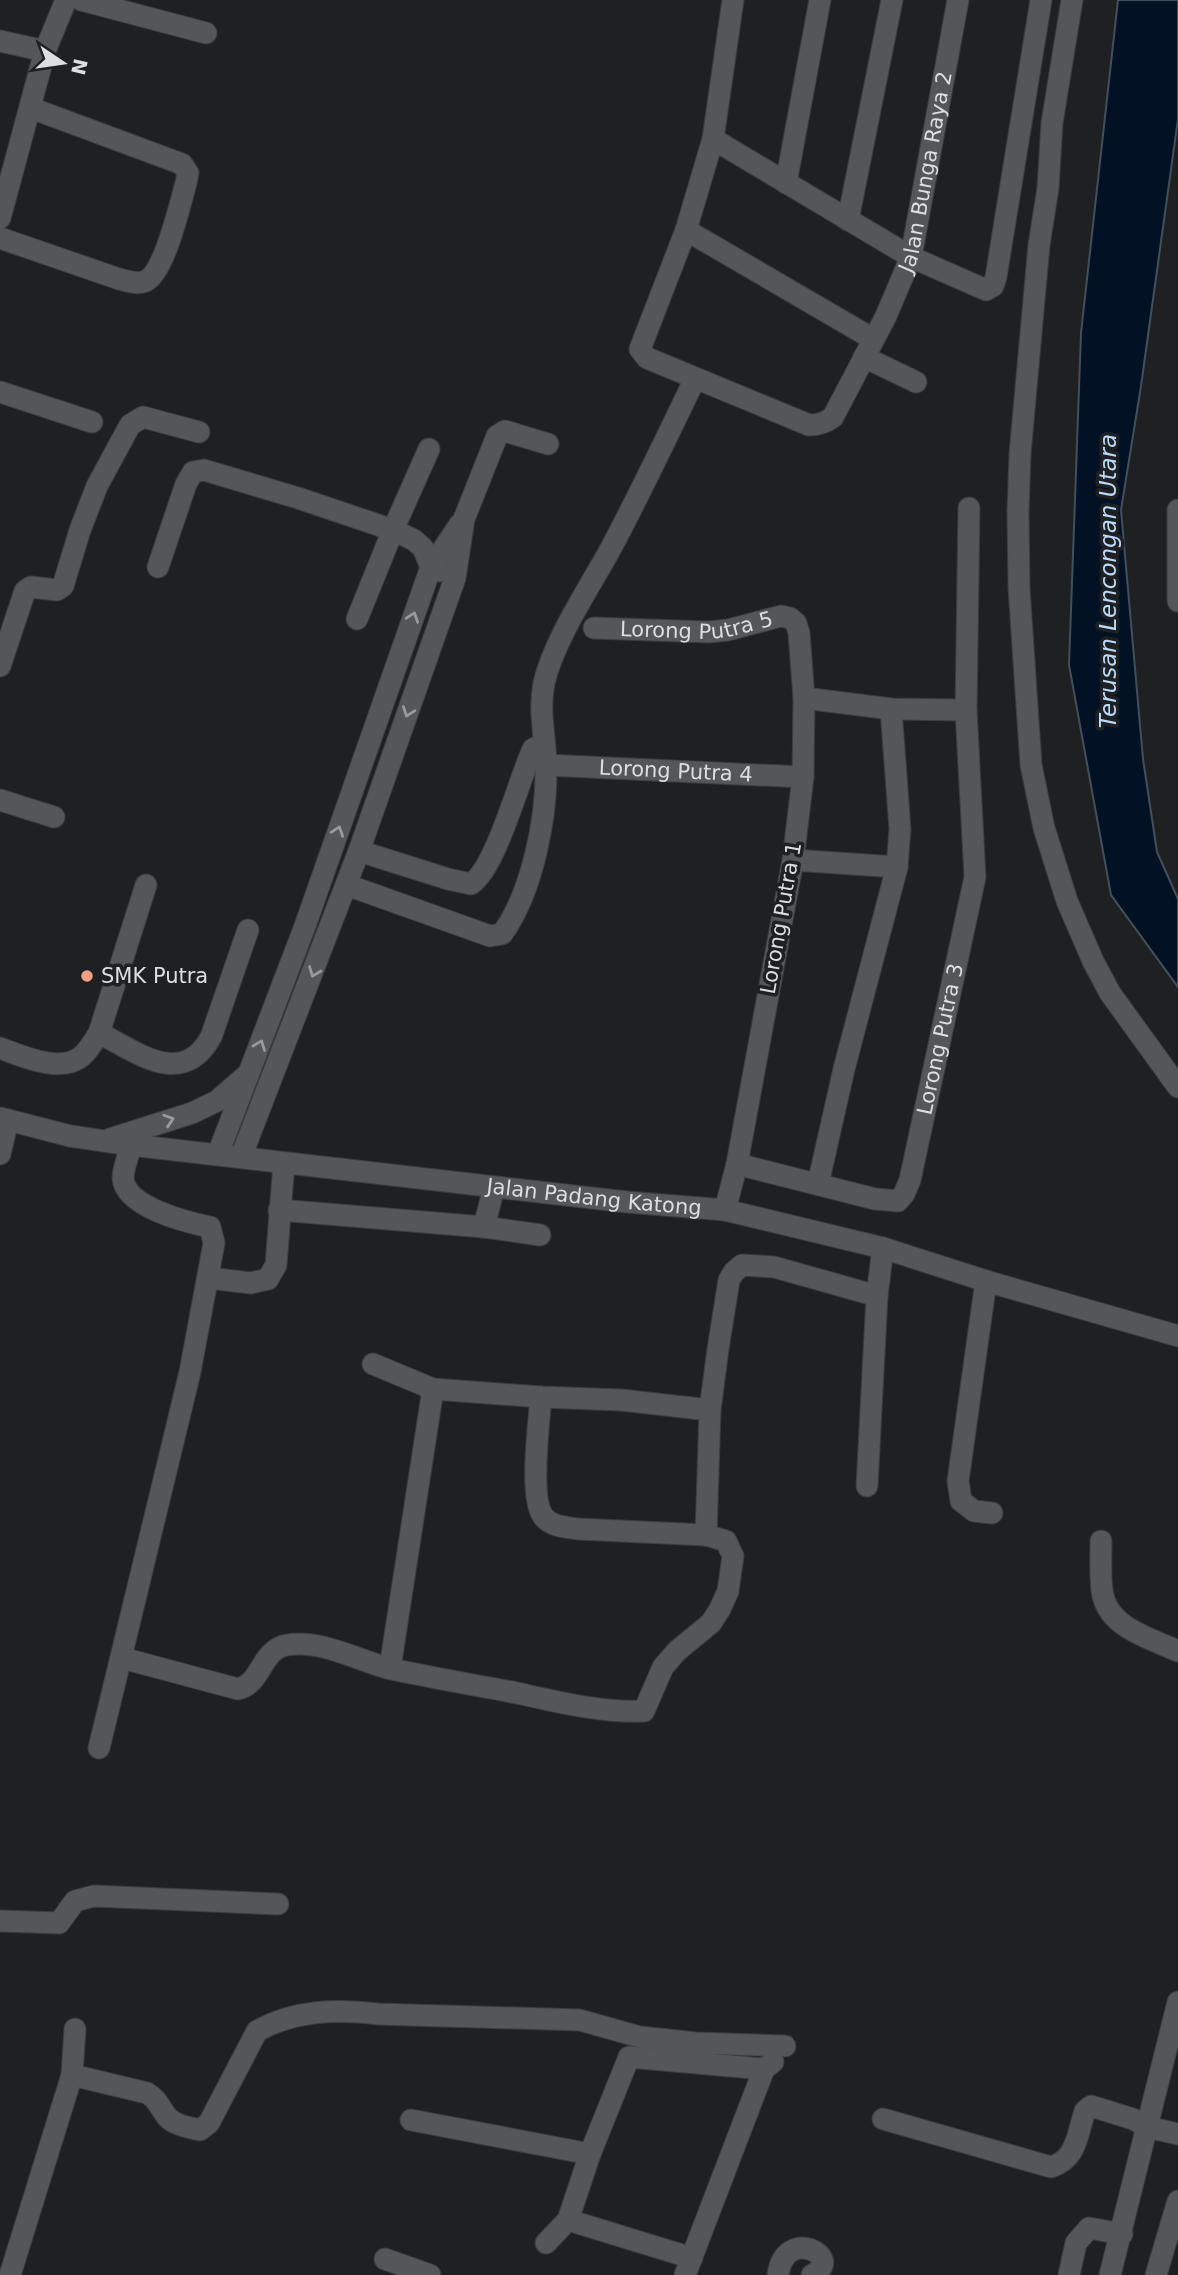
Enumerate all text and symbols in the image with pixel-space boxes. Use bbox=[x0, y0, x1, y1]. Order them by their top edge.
north arrow bbox=[28, 28, 98, 98]
text: N bbox=[67, 57, 92, 77]
street label: Jalan Bunga Raya 2 bbox=[893, 69, 957, 278]
water label: Terusan Lencongan Utara bbox=[1095, 434, 1121, 728]
street label: Lorong Putra 5 bbox=[620, 607, 775, 644]
one-way arrow bbox=[405, 611, 419, 623]
one-way arrow bbox=[402, 706, 416, 718]
street label: Lorong Putra 4 bbox=[598, 755, 753, 787]
one-way arrow bbox=[330, 826, 344, 838]
street label: Lorong Putra 1 bbox=[756, 840, 806, 996]
street label: Lorong Putra 3 bbox=[912, 961, 968, 1117]
place label: SMK Putra bbox=[101, 964, 208, 988]
one-way arrow bbox=[308, 966, 322, 978]
marker: SMK Putra bbox=[79, 968, 95, 984]
one-way arrow bbox=[252, 1040, 266, 1052]
one-way arrow bbox=[163, 1114, 175, 1128]
street label: Jalan Padang Katong bbox=[483, 1174, 703, 1220]

